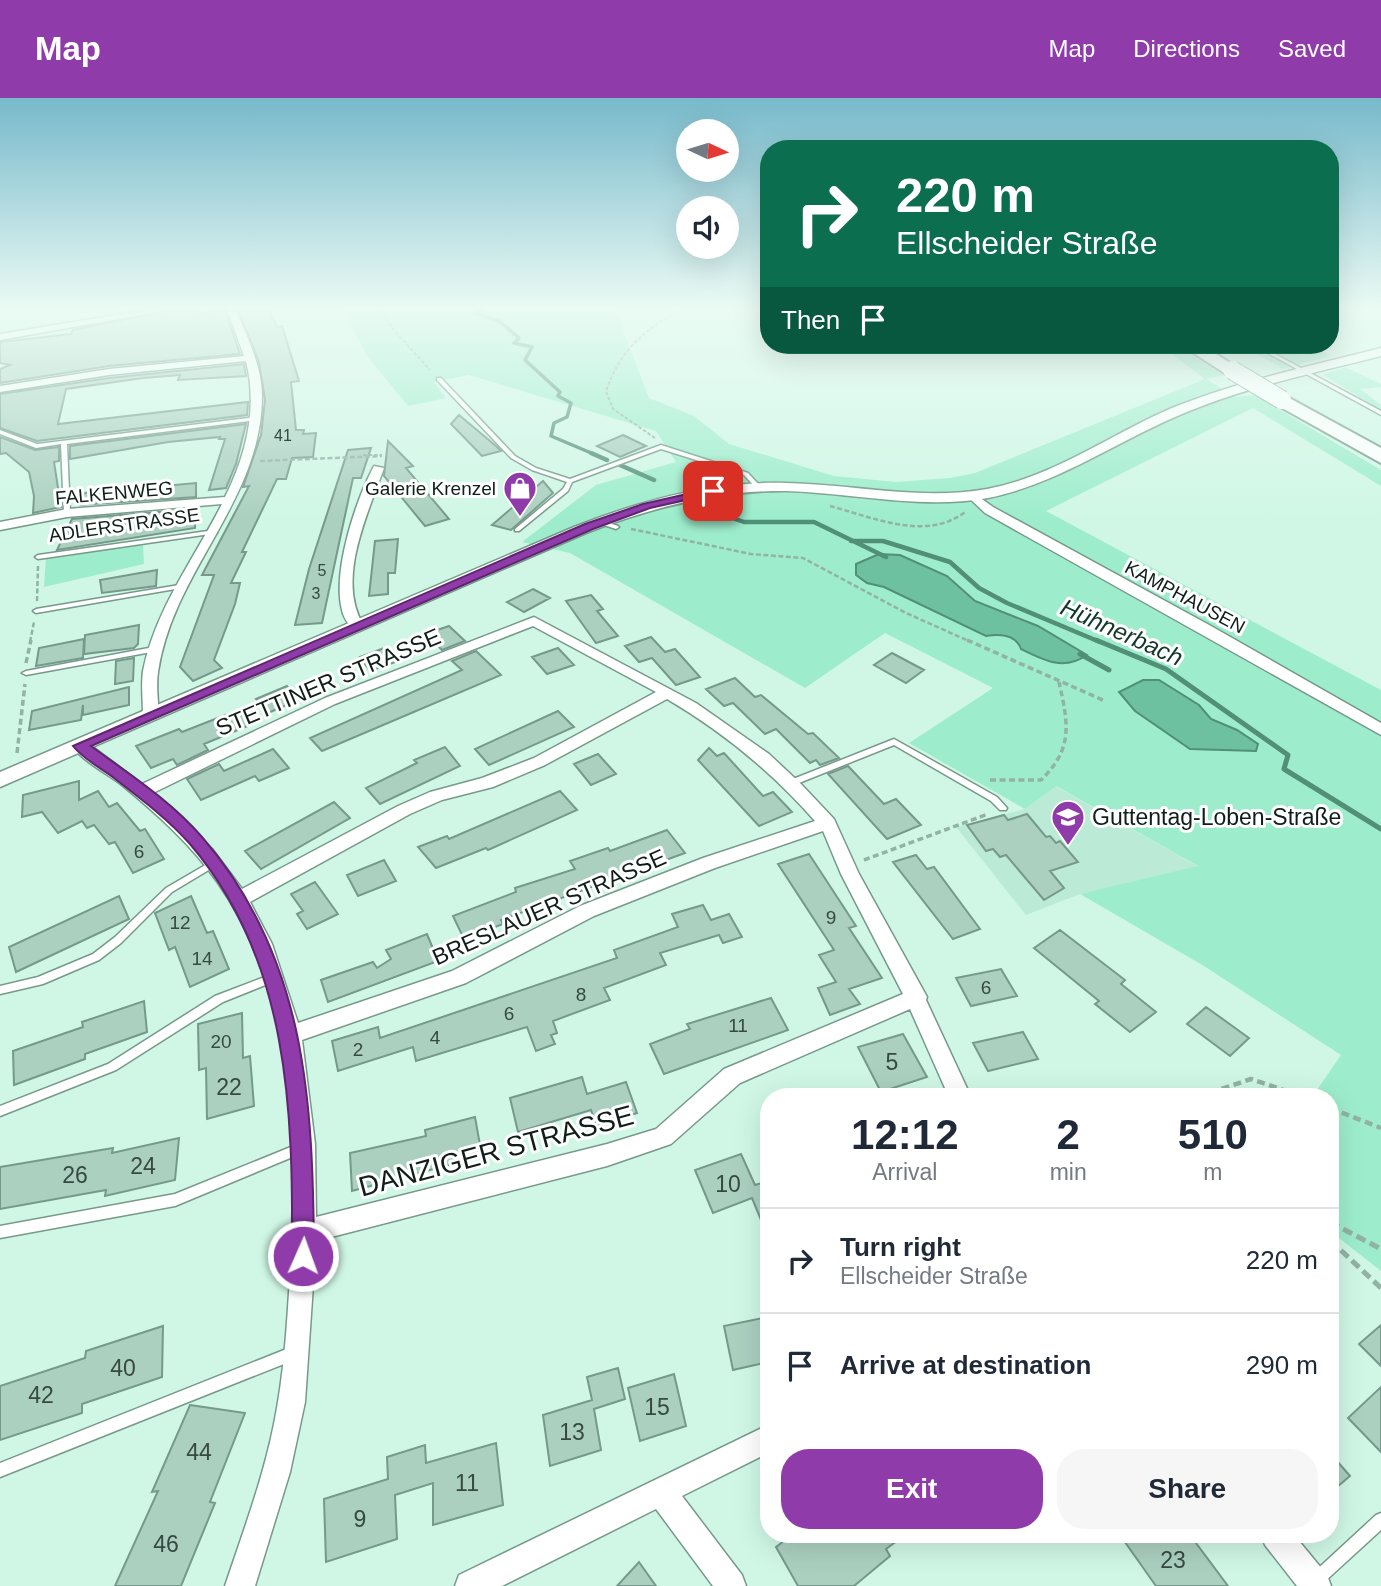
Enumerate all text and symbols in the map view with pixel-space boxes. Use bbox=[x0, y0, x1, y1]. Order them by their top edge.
text: Map bbox=[35, 30, 101, 67]
text: Map bbox=[1049, 35, 1095, 62]
text: Directions bbox=[1133, 35, 1240, 62]
text: Saved bbox=[1278, 35, 1346, 62]
north arrow bbox=[676, 119, 738, 182]
map controls bbox=[676, 119, 739, 259]
icon: right bbox=[781, 168, 872, 259]
text: 220 m bbox=[896, 168, 1035, 222]
button: sound bbox=[676, 196, 739, 259]
text: Ellscheider Straße bbox=[896, 225, 1157, 261]
icon: arrive bbox=[854, 301, 892, 339]
text: Then bbox=[781, 305, 840, 335]
house number: 41 bbox=[274, 427, 292, 444]
pin bbox=[683, 461, 743, 521]
shop icon: Galerie Krenzel bbox=[501, 469, 539, 518]
icon: arrive bbox=[694, 472, 732, 510]
street label: FALKENWEG bbox=[54, 477, 174, 509]
place label: Galerie Krenzel bbox=[365, 478, 496, 499]
street label: ADLERSTRASSE bbox=[47, 504, 201, 546]
street label: KAMPHAUSEN bbox=[1121, 557, 1249, 637]
house number: 5 bbox=[318, 562, 327, 579]
house number: 3 bbox=[312, 585, 321, 602]
water label: Hühnerbach bbox=[1057, 593, 1187, 671]
street label: STETTINER STRASSE bbox=[212, 623, 444, 741]
school or university icon: Guttentag-Loben-Straße bbox=[1049, 798, 1087, 847]
place label: Guttentag-Loben-Straße bbox=[1092, 804, 1341, 830]
house number: 6 bbox=[134, 841, 144, 862]
street label: BRESLAUER STRASSE bbox=[428, 844, 670, 970]
house number: 9 bbox=[826, 907, 836, 928]
house number: 12 bbox=[169, 912, 191, 933]
house number: 14 bbox=[191, 948, 213, 969]
house number: 6 bbox=[981, 977, 991, 998]
house number: 8 bbox=[576, 984, 586, 1005]
house number: 6 bbox=[504, 1003, 514, 1024]
house number: 11 bbox=[728, 1015, 748, 1036]
house number: 4 bbox=[430, 1027, 441, 1048]
house number: 20 bbox=[210, 1031, 232, 1052]
house number: 2 bbox=[353, 1039, 363, 1060]
house number: 5 bbox=[886, 1049, 898, 1075]
house number: 22 bbox=[216, 1074, 242, 1100]
street label: DANZIGER STRASSE bbox=[355, 1099, 637, 1203]
text: 12:12 bbox=[851, 1111, 959, 1158]
text: 2 bbox=[1056, 1111, 1080, 1158]
text: 510 bbox=[1178, 1111, 1248, 1158]
house number: 24 bbox=[130, 1153, 156, 1179]
text: Arrival bbox=[872, 1159, 937, 1185]
text: min bbox=[1050, 1159, 1087, 1185]
text: m bbox=[1203, 1159, 1222, 1185]
house number: 26 bbox=[62, 1162, 88, 1188]
house number: 10 bbox=[715, 1171, 741, 1197]
position arrow bbox=[266, 1219, 340, 1293]
text: Turn right bbox=[840, 1232, 961, 1262]
icon: right bbox=[781, 1242, 819, 1280]
text: 220 m bbox=[1246, 1245, 1318, 1275]
text: Ellscheider Straße bbox=[840, 1263, 1028, 1289]
icon: arrive bbox=[781, 1347, 819, 1385]
text: Arrive at destination bbox=[840, 1350, 1091, 1380]
text: 290 m bbox=[1246, 1350, 1318, 1380]
house number: 40 bbox=[110, 1355, 136, 1381]
house number: 42 bbox=[28, 1382, 54, 1408]
house number: 15 bbox=[644, 1394, 670, 1420]
house number: 13 bbox=[559, 1419, 585, 1445]
house number: 44 bbox=[186, 1439, 212, 1465]
button: Exit bbox=[781, 1449, 1043, 1529]
button: Share bbox=[1057, 1449, 1318, 1529]
house number: 11 bbox=[455, 1470, 479, 1496]
house number: 9 bbox=[354, 1506, 366, 1532]
house number: 46 bbox=[153, 1531, 179, 1557]
house number: 23 bbox=[1160, 1547, 1186, 1573]

